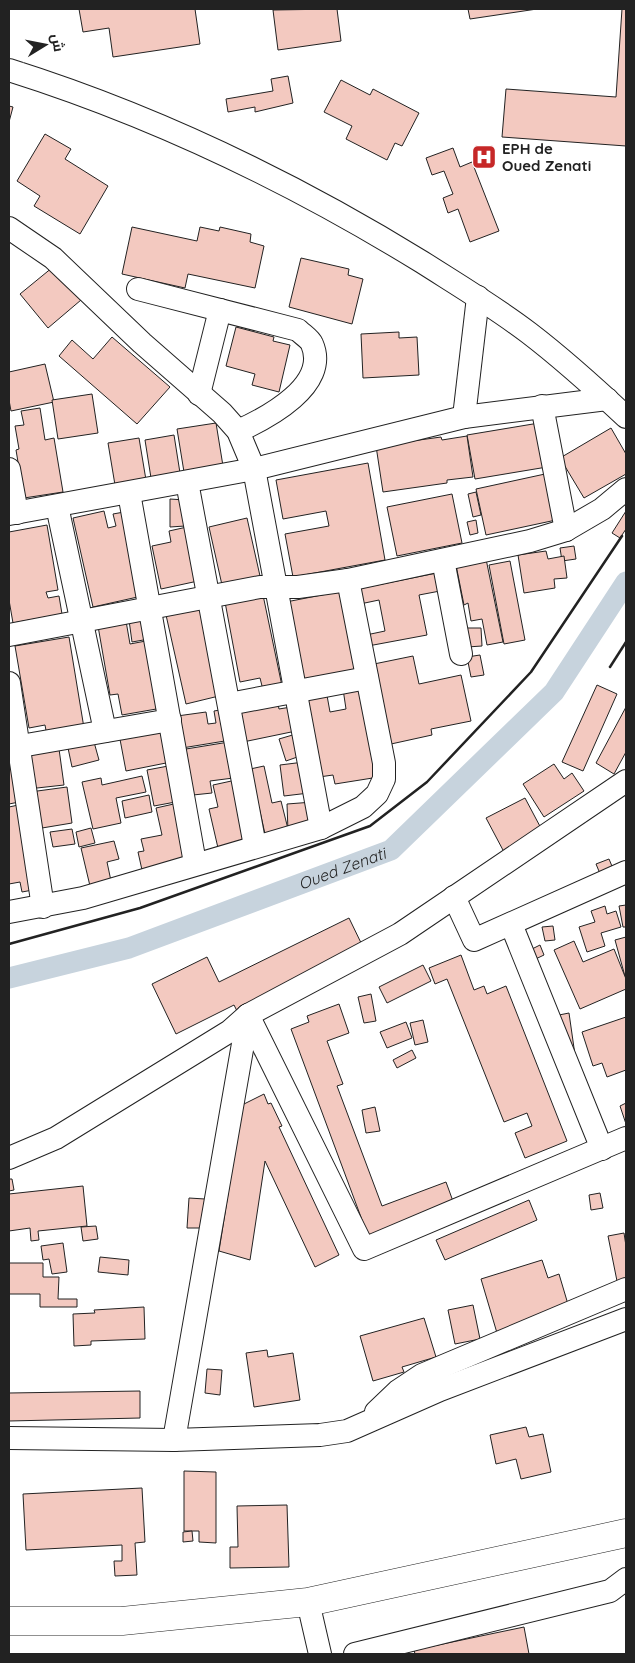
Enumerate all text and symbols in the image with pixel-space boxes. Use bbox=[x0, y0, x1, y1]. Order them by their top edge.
north arrow bbox=[20, 20, 70, 70]
text: ش bbox=[47, 32, 68, 53]
place label: EPH de Oued Zenati bbox=[502, 139, 591, 175]
hospital icon: EPH de Oued Zenati bbox=[471, 144, 497, 170]
water label: Oued Zenati bbox=[295, 842, 390, 894]

